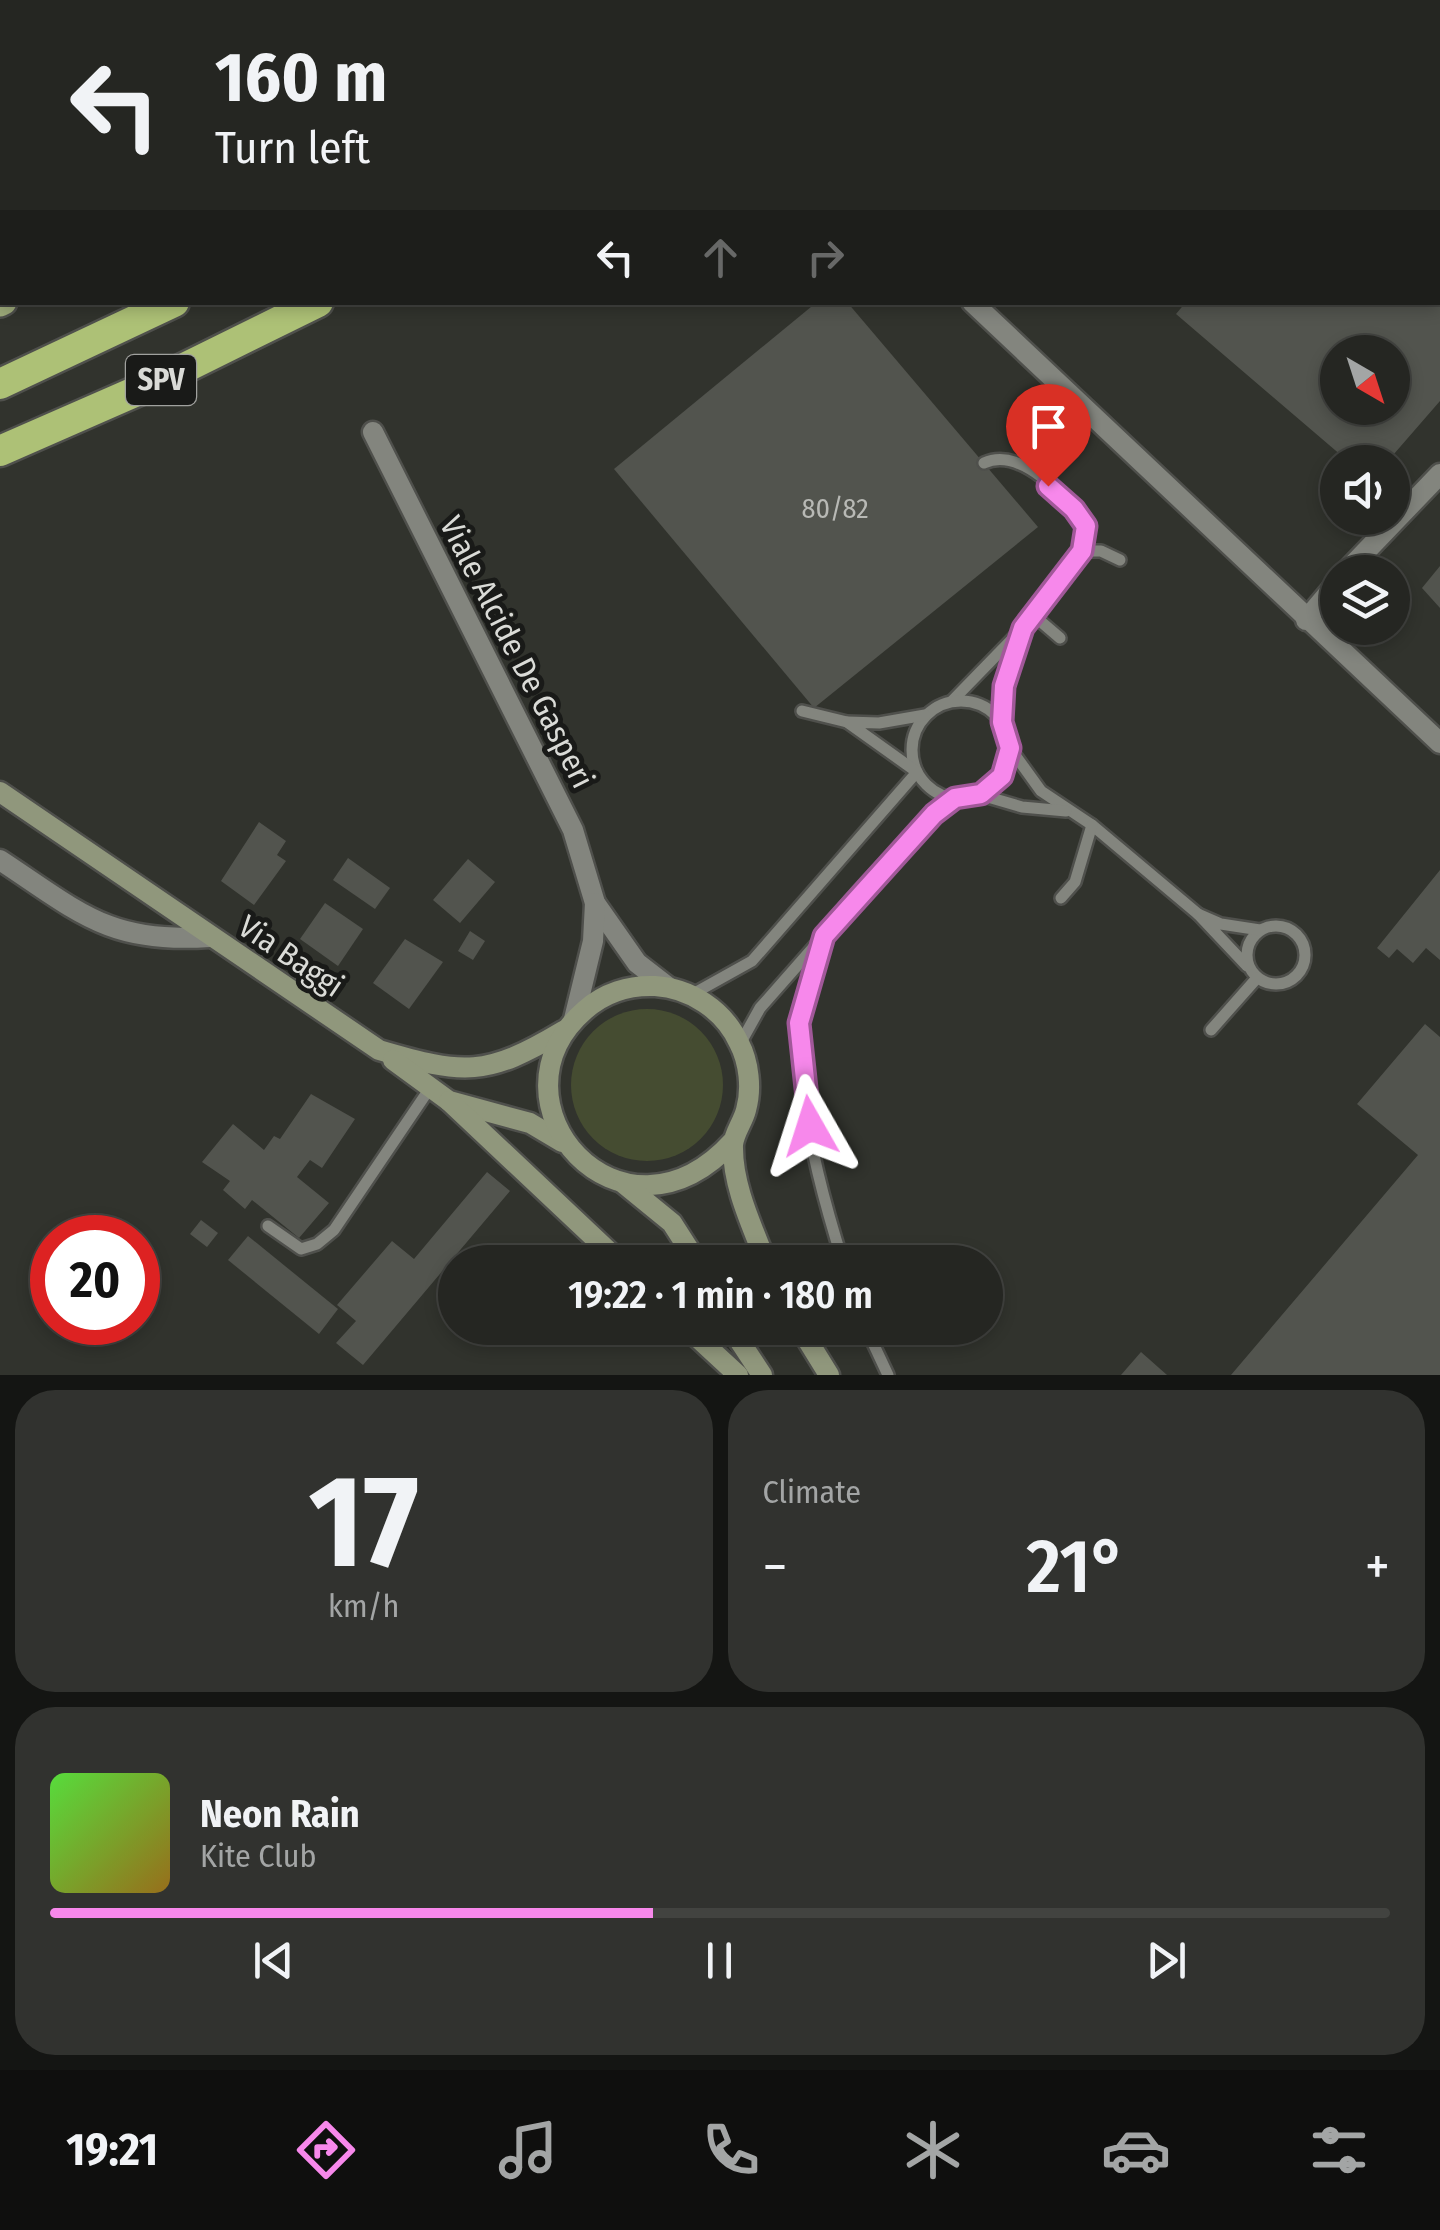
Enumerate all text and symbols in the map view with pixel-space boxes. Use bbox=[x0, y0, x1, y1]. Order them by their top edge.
text: 160 m bbox=[215, 36, 387, 120]
icon: left bbox=[50, 40, 180, 170]
text: Turn left bbox=[215, 121, 370, 175]
icon: left bbox=[588, 230, 643, 285]
icon: ahead bbox=[693, 230, 748, 285]
icon: right bbox=[798, 230, 853, 285]
north arrow bbox=[1320, 335, 1410, 425]
map controls bbox=[1320, 335, 1410, 645]
road number: SPV bbox=[126, 355, 196, 405]
pin bbox=[1006, 384, 1091, 487]
icon: arrive bbox=[1021, 399, 1076, 454]
button: sound bbox=[1320, 445, 1410, 535]
house number: 80/82 bbox=[801, 492, 869, 525]
street label: Viale Alcide De Gasperi bbox=[432, 510, 602, 794]
button: layers bbox=[1320, 555, 1410, 645]
street label: Via Baggi bbox=[231, 907, 351, 1005]
position arrow bbox=[758, 1074, 862, 1178]
speed limit sign: 20 bbox=[30, 1215, 160, 1345]
text: 19:22 · 1 min · 180 m bbox=[568, 1272, 873, 1318]
text: 17 bbox=[309, 1444, 419, 1600]
text: Climate bbox=[763, 1473, 861, 1511]
text: 21° bbox=[1026, 1522, 1126, 1612]
text: − bbox=[763, 1534, 787, 1600]
text: + bbox=[1365, 1534, 1390, 1600]
text: km/h bbox=[328, 1587, 399, 1625]
text: Neon Rain bbox=[200, 1791, 360, 1837]
text: Kite Club bbox=[200, 1837, 316, 1875]
icon: previous bbox=[246, 1933, 301, 1988]
icon: pause bbox=[692, 1933, 747, 1988]
icon: next bbox=[1139, 1933, 1194, 1988]
icon: directions bbox=[291, 2115, 361, 2185]
icon: music bbox=[493, 2115, 563, 2185]
icon: phone bbox=[696, 2115, 766, 2185]
icon: climate bbox=[898, 2115, 968, 2185]
icon: car bbox=[1101, 2115, 1171, 2185]
icon: filters bbox=[1304, 2115, 1374, 2185]
text: 19:21 bbox=[66, 2123, 158, 2177]

